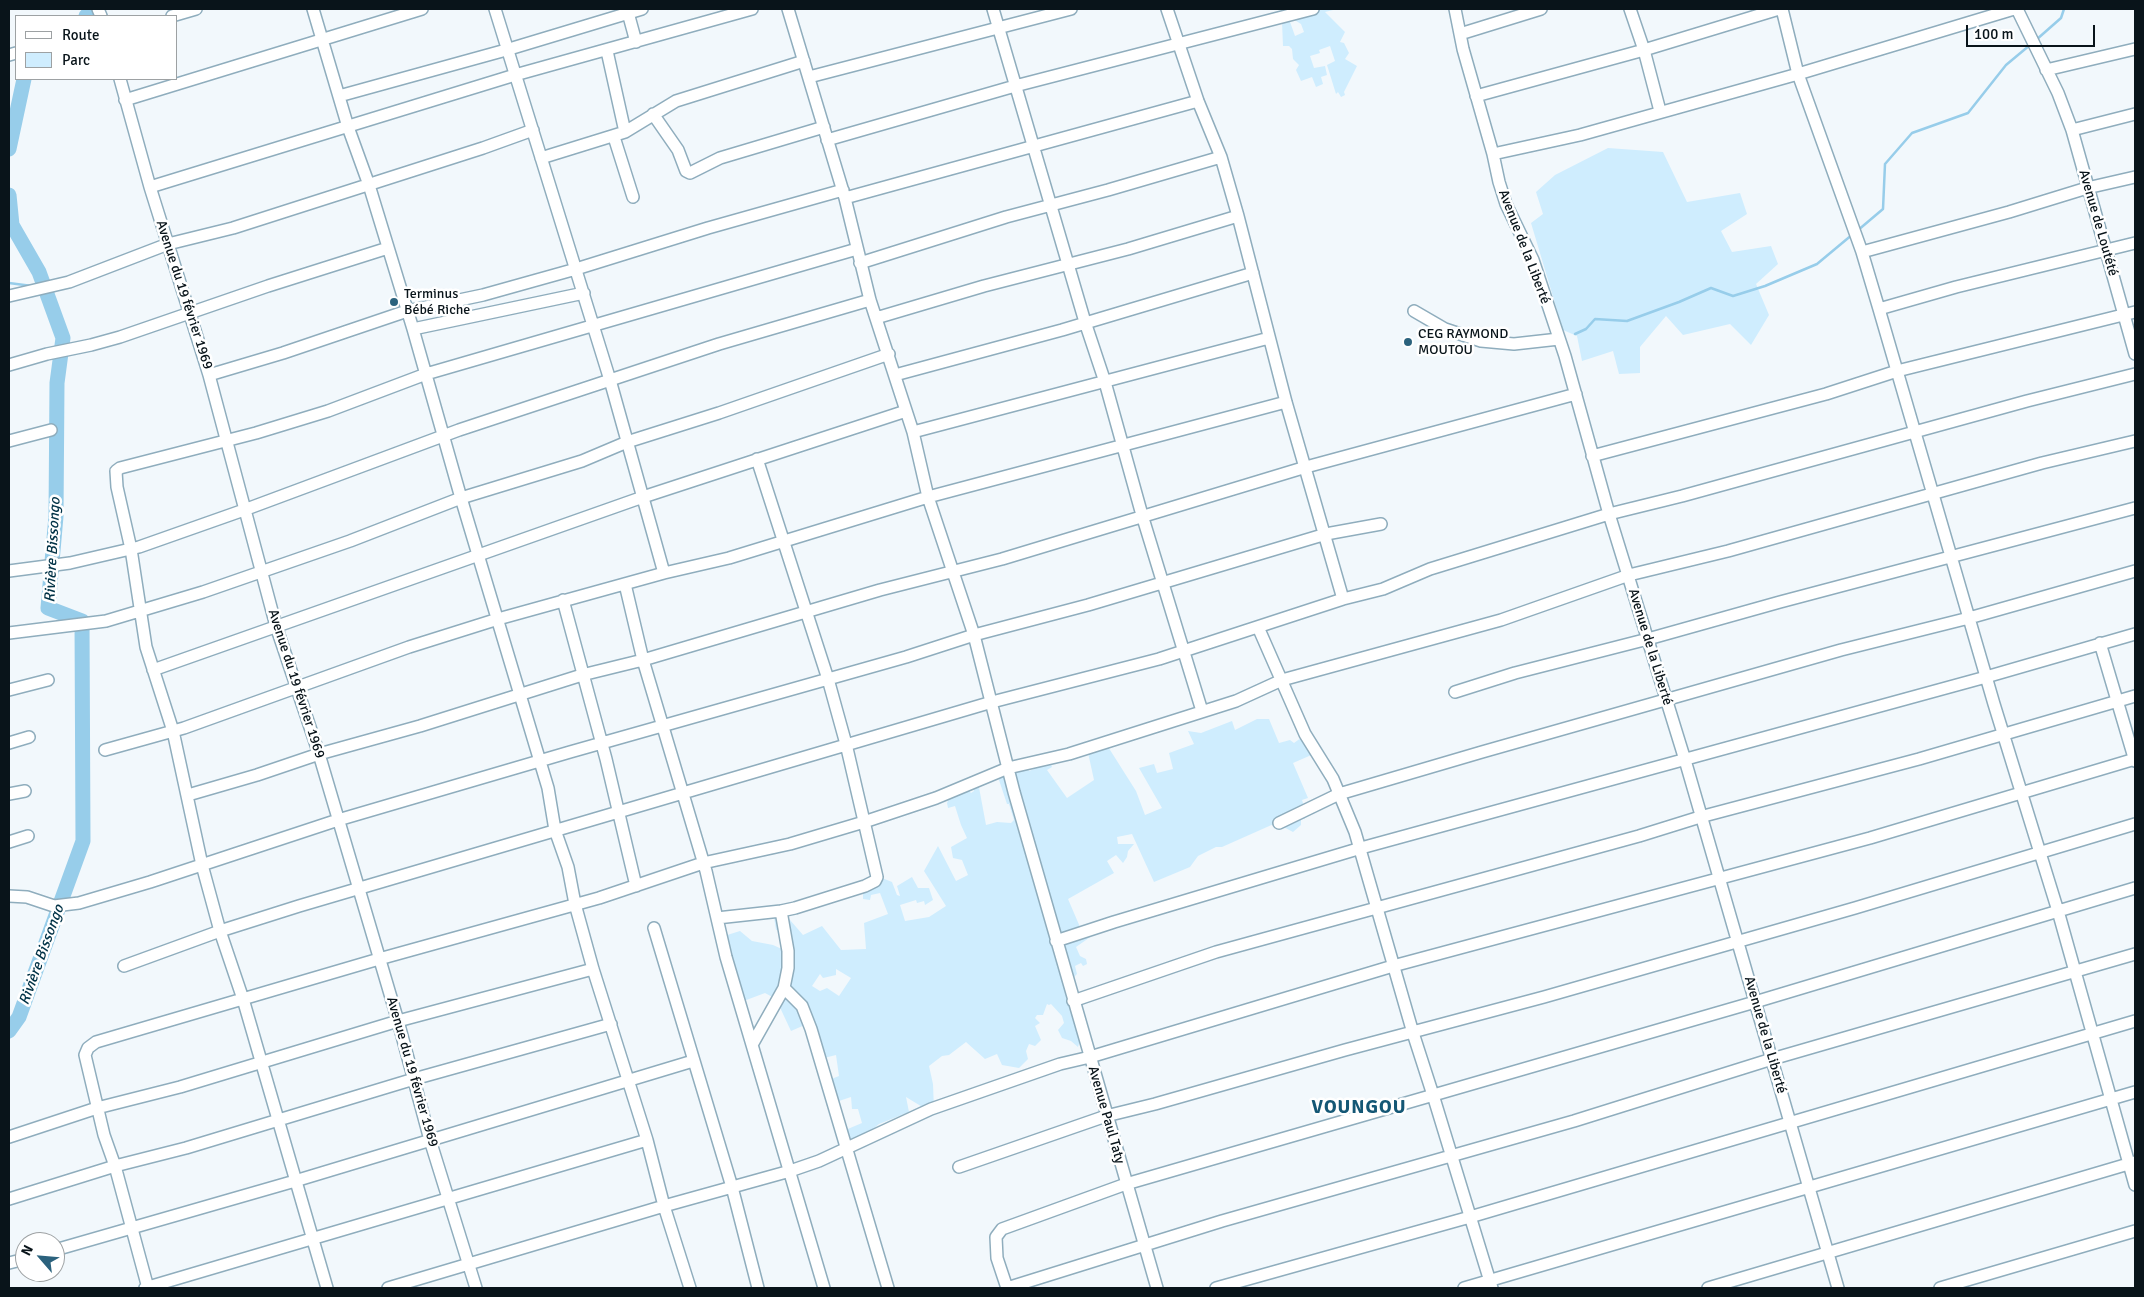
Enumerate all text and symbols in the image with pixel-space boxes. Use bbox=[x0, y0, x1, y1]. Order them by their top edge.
legend bbox=[15, 15, 178, 80]
scale bar bbox=[1969, 15, 2098, 47]
text: 100 m bbox=[1974, 25, 2014, 43]
text: Route bbox=[62, 26, 99, 44]
text: Parc bbox=[62, 51, 90, 69]
street label: Avenue de Loutété bbox=[2075, 168, 2121, 278]
street label: Avenue de la Liberté bbox=[1494, 187, 1554, 307]
street label: Avenue du 19 février 1969 bbox=[152, 218, 216, 372]
place label: Terminus Bébé Riche bbox=[404, 286, 470, 318]
marker: Terminus Bébé Riche bbox=[388, 296, 400, 308]
place label: CEG RAYMOND MOUTOU bbox=[1418, 326, 1508, 358]
marker: CEG RAYMOND MOUTOU bbox=[1402, 336, 1414, 348]
water label: Rivière Bissongo bbox=[41, 497, 65, 603]
street label: Avenue de la Liberté bbox=[1624, 587, 1676, 707]
street label: Avenue du 19 février 1969 bbox=[264, 607, 328, 761]
water label: Rivière Bissongo bbox=[16, 903, 68, 1007]
street label: Avenue de la Liberté bbox=[1740, 974, 1790, 1096]
street label: Avenue du 19 février 1969 bbox=[382, 995, 442, 1149]
street label: Avenue Paul Taty bbox=[1084, 1064, 1128, 1166]
district label: VOUNGOU bbox=[1311, 1097, 1407, 1119]
north arrow bbox=[15, 1232, 65, 1282]
text: N bbox=[17, 1242, 37, 1259]

